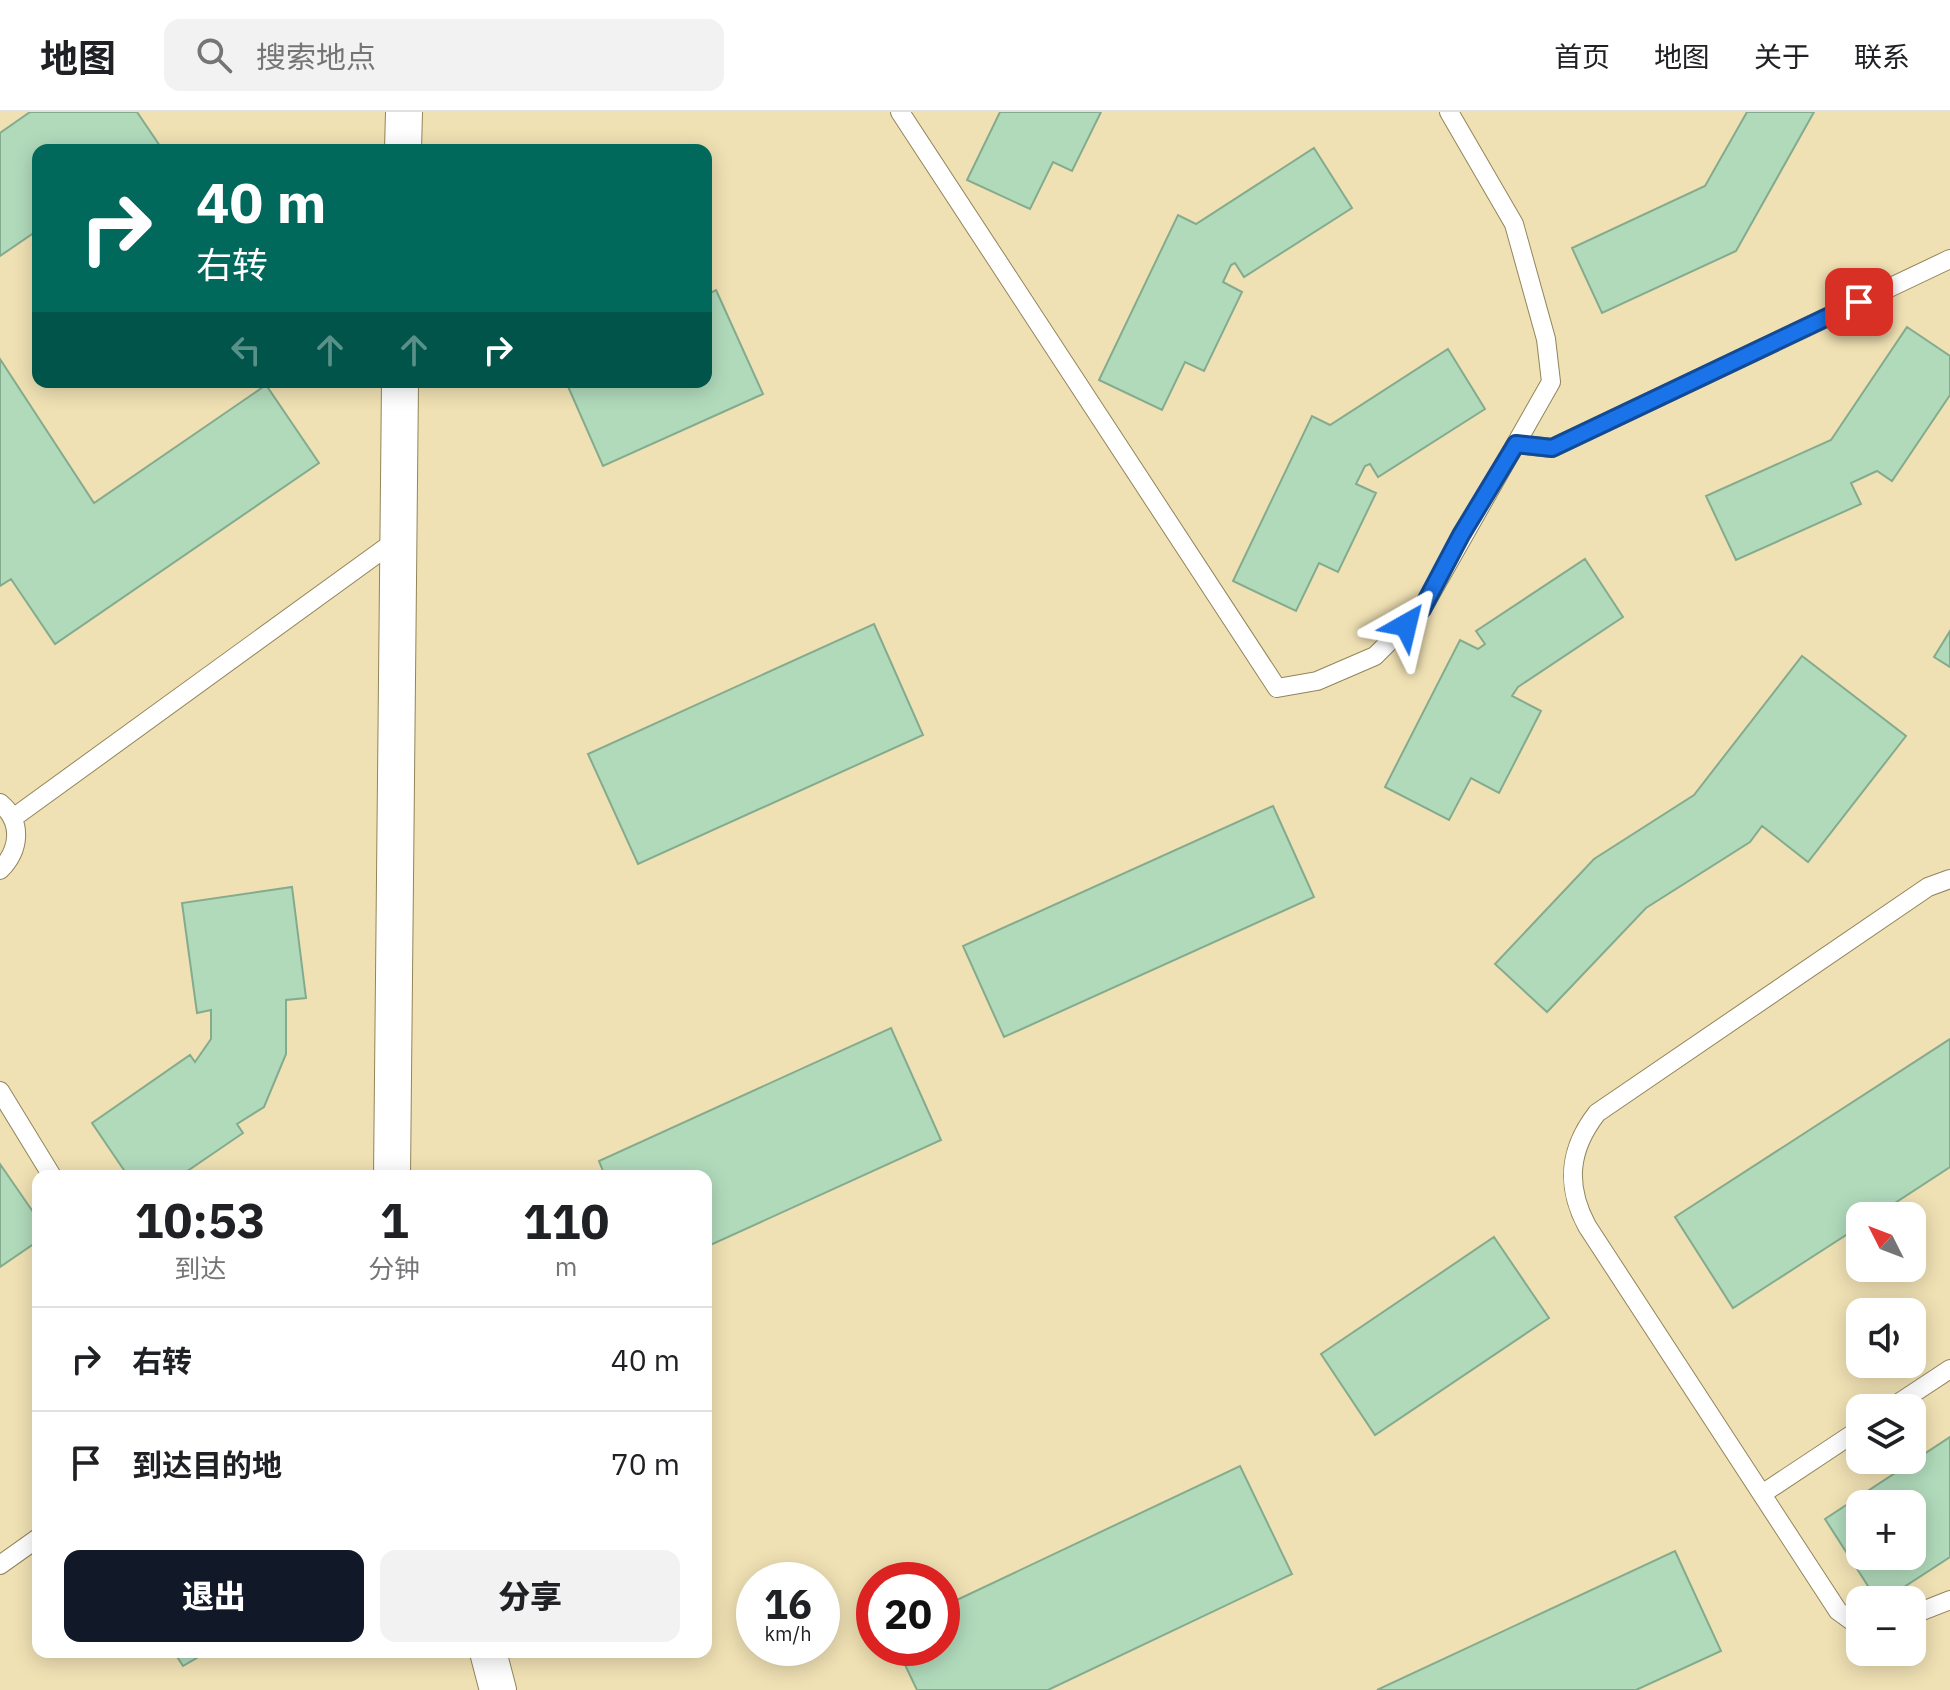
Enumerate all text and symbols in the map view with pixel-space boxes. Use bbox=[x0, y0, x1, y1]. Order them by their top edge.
search box bbox=[164, 19, 724, 91]
text: 地图 bbox=[40, 33, 116, 82]
icon: search bbox=[192, 33, 236, 77]
text: 搜索地点 bbox=[256, 37, 376, 76]
text: 首页 bbox=[1554, 38, 1610, 75]
text: 地图 bbox=[1654, 38, 1710, 75]
text: 关于 bbox=[1754, 38, 1810, 75]
text: 联系 bbox=[1854, 38, 1910, 75]
text: 40 m bbox=[196, 166, 326, 238]
icon: right bbox=[64, 176, 168, 280]
text: 右转 bbox=[196, 241, 268, 288]
pin bbox=[1825, 268, 1893, 336]
icon: arrive bbox=[1837, 280, 1881, 324]
icon: left bbox=[224, 328, 268, 372]
icon: ahead bbox=[308, 328, 352, 372]
icon: ahead bbox=[392, 328, 436, 372]
icon: right bbox=[476, 328, 520, 372]
position arrow bbox=[1364, 583, 1448, 667]
text: 10:53 bbox=[135, 1189, 266, 1251]
text: 1 bbox=[380, 1189, 409, 1251]
text: 110 bbox=[523, 1190, 609, 1252]
north arrow bbox=[1846, 1202, 1926, 1282]
map controls bbox=[1846, 1202, 1926, 1666]
text: m bbox=[555, 1249, 577, 1283]
text: 到达 bbox=[174, 1251, 226, 1285]
text: 分钟 bbox=[368, 1251, 420, 1285]
button: sound bbox=[1846, 1298, 1926, 1378]
icon: right bbox=[64, 1337, 108, 1381]
text: 40 m bbox=[611, 1340, 680, 1379]
text: 右转 bbox=[132, 1341, 192, 1380]
button: layers bbox=[1846, 1394, 1926, 1474]
icon: arrive bbox=[64, 1441, 108, 1485]
text: 70 m bbox=[611, 1444, 680, 1483]
text: 到达目的地 bbox=[132, 1445, 282, 1484]
button: + bbox=[1846, 1490, 1926, 1570]
button: 退出 bbox=[64, 1550, 364, 1642]
button: 分享 bbox=[380, 1550, 680, 1642]
speed limit sign: 20 bbox=[856, 1562, 960, 1666]
text: 16 bbox=[764, 1578, 812, 1630]
button: − bbox=[1846, 1586, 1926, 1666]
text: km/h bbox=[764, 1620, 812, 1647]

